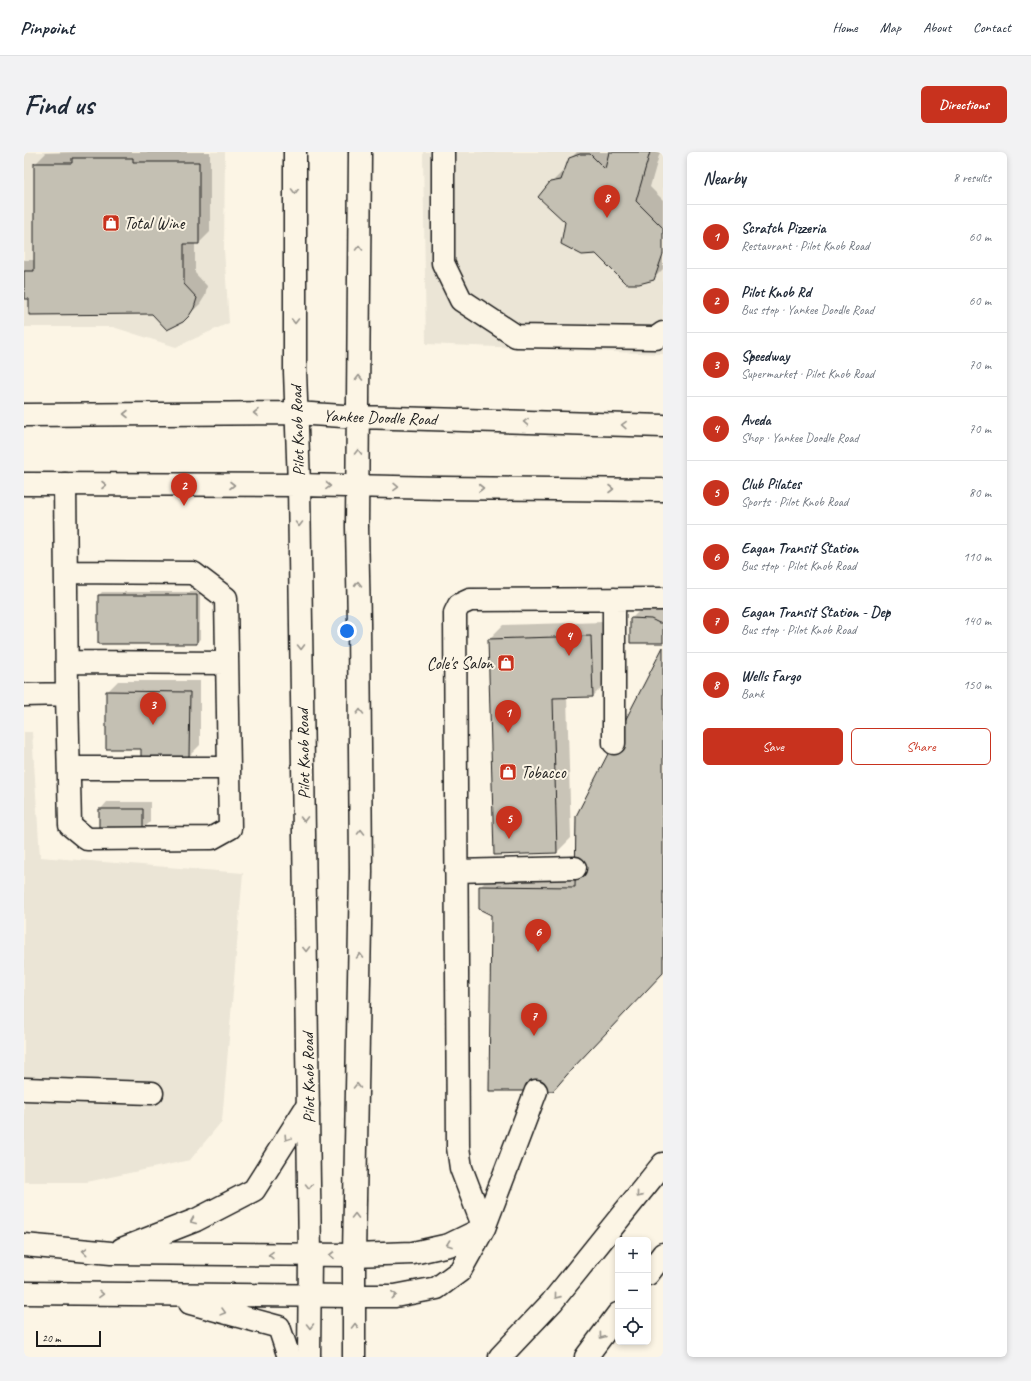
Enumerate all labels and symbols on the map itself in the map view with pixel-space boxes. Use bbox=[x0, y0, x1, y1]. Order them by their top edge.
pin: 8 bbox=[594, 185, 620, 218]
one-way arrow bbox=[291, 188, 299, 194]
shop icon: Total Wine bbox=[101, 213, 121, 233]
place label: Total Wine bbox=[124, 213, 186, 234]
one-way arrow bbox=[355, 245, 363, 251]
one-way arrow bbox=[291, 318, 299, 324]
one-way arrow bbox=[355, 375, 363, 381]
street label: Pilot Knob Road bbox=[285, 382, 310, 477]
street label: Yankee Doodle Road bbox=[323, 405, 439, 430]
one-way arrow bbox=[253, 409, 259, 417]
one-way arrow bbox=[123, 410, 129, 418]
one-way arrow bbox=[523, 418, 529, 426]
one-way arrow bbox=[621, 421, 627, 429]
one-way arrow bbox=[354, 449, 362, 455]
pin: 2 bbox=[171, 473, 197, 506]
one-way arrow bbox=[101, 481, 107, 489]
one-way arrow bbox=[229, 481, 235, 489]
one-way arrow bbox=[325, 482, 331, 490]
one-way arrow bbox=[393, 483, 399, 491]
one-way arrow bbox=[478, 484, 484, 492]
one-way arrow bbox=[608, 485, 614, 493]
one-way arrow bbox=[295, 521, 303, 527]
one-way arrow bbox=[354, 581, 363, 587]
your location bbox=[337, 621, 357, 641]
pin: 4 bbox=[556, 623, 582, 656]
one-way arrow bbox=[297, 644, 305, 650]
place label: Cole's Salon bbox=[427, 653, 494, 674]
shop icon: Cole's Salon bbox=[496, 653, 516, 673]
pin: 3 bbox=[140, 692, 166, 725]
pin: 1 bbox=[495, 700, 521, 733]
street label: Pilot Knob Road bbox=[292, 705, 315, 799]
one-way arrow bbox=[356, 709, 364, 715]
shop icon: Tobacco bbox=[498, 762, 518, 782]
place label: Tobacco bbox=[521, 762, 567, 783]
pin: 5 bbox=[496, 806, 522, 839]
one-way arrow bbox=[300, 816, 308, 822]
one-way arrow bbox=[357, 829, 365, 835]
pin: 6 bbox=[525, 919, 551, 952]
one-way arrow bbox=[301, 946, 310, 952]
one-way arrow bbox=[356, 953, 364, 959]
pin: 7 bbox=[521, 1003, 547, 1036]
street label: Pilot Knob Road bbox=[297, 1029, 320, 1123]
one-way arrow bbox=[353, 1083, 361, 1089]
one-way arrow bbox=[284, 1134, 292, 1141]
one-way arrow bbox=[305, 1183, 313, 1189]
one-way arrow bbox=[636, 1190, 643, 1197]
one-way arrow bbox=[351, 1213, 359, 1219]
one-way arrow bbox=[189, 1217, 196, 1225]
one-way arrow bbox=[446, 1240, 453, 1248]
one-way arrow bbox=[82, 1246, 88, 1255]
one-way arrow bbox=[268, 1251, 274, 1259]
one-way arrow bbox=[329, 1251, 335, 1259]
one-way arrow bbox=[98, 1290, 104, 1298]
one-way arrow bbox=[390, 1291, 397, 1300]
one-way arrow bbox=[555, 1291, 562, 1299]
one-way arrow bbox=[219, 1307, 226, 1315]
one-way arrow bbox=[306, 1323, 314, 1329]
one-way arrow bbox=[350, 1323, 359, 1329]
scale bar bbox=[36, 1329, 101, 1348]
one-way arrow bbox=[600, 1331, 607, 1338]

